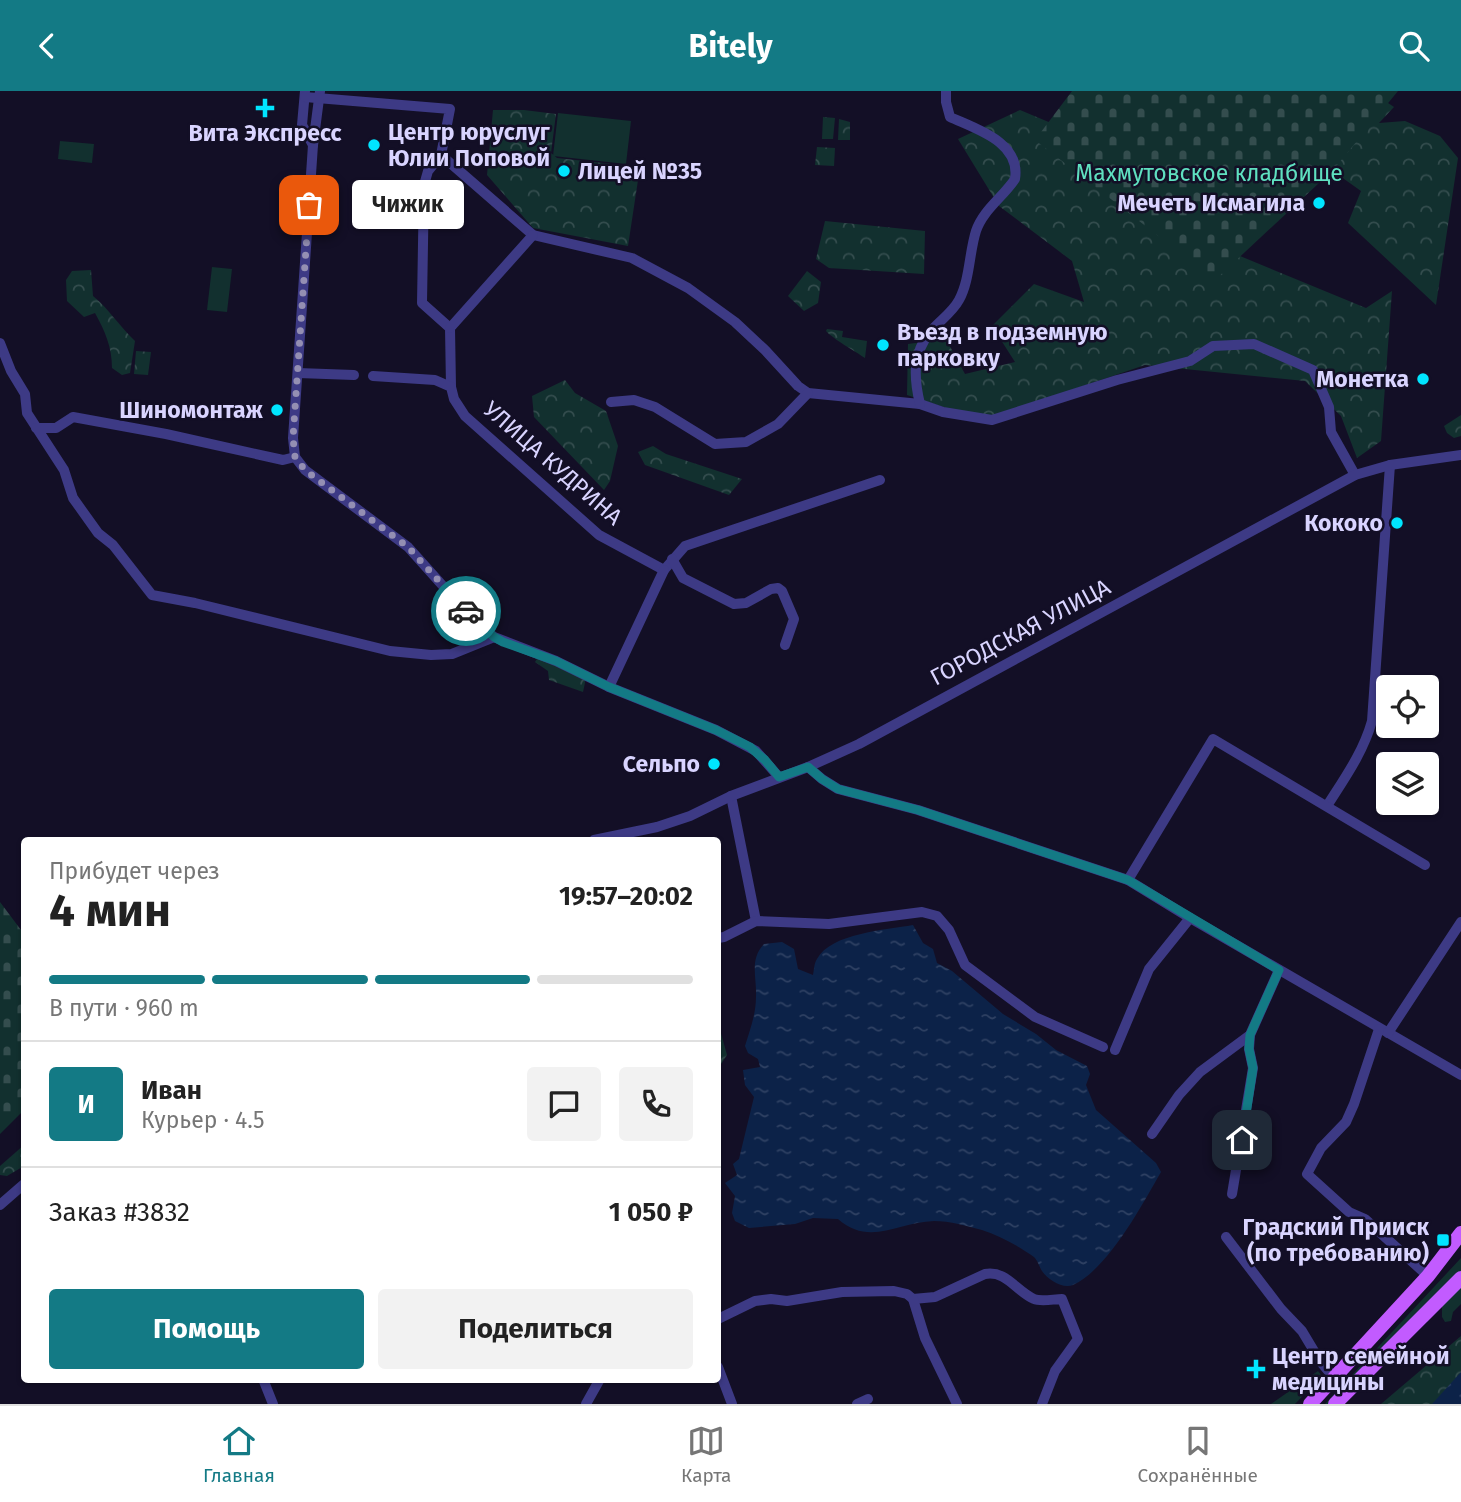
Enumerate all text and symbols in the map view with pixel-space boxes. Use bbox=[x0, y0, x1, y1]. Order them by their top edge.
icon: back bbox=[28, 27, 66, 65]
text: Bitely bbox=[689, 27, 772, 65]
icon: search bbox=[1395, 27, 1433, 65]
marker: Вита Экспресс bbox=[257, 100, 273, 116]
place label: Центр юруслуг Юлии Поповой bbox=[388, 118, 551, 172]
place label: Вита Экспресс bbox=[189, 119, 341, 147]
marker: Центр юруслуг Юлии Поповой bbox=[366, 137, 382, 153]
place label: Лицей №35 bbox=[578, 157, 702, 185]
park label: Махмутовское кладбище bbox=[1075, 159, 1343, 187]
marker: Лицей №35 bbox=[556, 163, 572, 179]
pin bbox=[279, 175, 339, 235]
callout: Чижик bbox=[351, 181, 463, 229]
icon: bag bbox=[290, 186, 328, 224]
place label: Мечеть Исмагила bbox=[1118, 189, 1305, 217]
text: Чижик bbox=[372, 190, 444, 218]
marker: Мечеть Исмагила bbox=[1311, 195, 1327, 211]
place label: Въезд в подземную парковку bbox=[897, 318, 1108, 372]
marker: Въезд в подземную парковку bbox=[875, 337, 891, 353]
place label: Монетка bbox=[1316, 365, 1409, 393]
marker: Монетка bbox=[1415, 371, 1431, 387]
street label: УЛИЦА КУДРИНА bbox=[478, 395, 629, 531]
place label: Шиномонтаж bbox=[119, 396, 264, 424]
marker: Шиномонтаж bbox=[269, 402, 285, 418]
place label: Кококо bbox=[1304, 509, 1383, 537]
marker: Кококо bbox=[1389, 515, 1405, 531]
street label: ГОРОДСКАЯ УЛИЦА bbox=[925, 572, 1116, 691]
courier bbox=[431, 576, 501, 646]
icon: car bbox=[447, 592, 485, 630]
map controls bbox=[1376, 675, 1439, 815]
button: locate bbox=[1376, 675, 1439, 738]
place label: Сельпо bbox=[623, 750, 700, 778]
button: layers bbox=[1376, 752, 1439, 815]
marker: Сельпо bbox=[706, 756, 722, 772]
text: Прибудет через bbox=[49, 857, 220, 885]
text: 19:57–20:02 bbox=[559, 881, 693, 912]
text: 4 мин bbox=[49, 883, 171, 938]
text: В пути · 960 m bbox=[49, 994, 199, 1022]
button: chat bbox=[527, 1067, 601, 1141]
button: phone bbox=[619, 1067, 693, 1141]
text: Иван bbox=[141, 1075, 202, 1106]
text: И bbox=[77, 1089, 95, 1120]
text: Курьер · 4.5 bbox=[141, 1106, 265, 1134]
pin bbox=[1212, 1110, 1272, 1170]
icon: home bbox=[1223, 1121, 1261, 1159]
text: Заказ #3832 bbox=[49, 1197, 190, 1228]
text: 1 050 ₽ bbox=[609, 1197, 693, 1228]
place label: Градский Прииск (по требованию) bbox=[1242, 1213, 1430, 1267]
marker: Градский Прииск (по требованию) bbox=[1435, 1232, 1451, 1248]
button: Помощь bbox=[49, 1289, 364, 1369]
button: Поделиться bbox=[378, 1289, 693, 1369]
place label: Центр семейной медицины bbox=[1272, 1342, 1450, 1396]
marker: Центр семейной медицины bbox=[1246, 1359, 1266, 1379]
tab: Главная bbox=[203, 1422, 275, 1487]
tab: Карта bbox=[681, 1422, 731, 1487]
tab: Сохранённые bbox=[1138, 1422, 1258, 1487]

